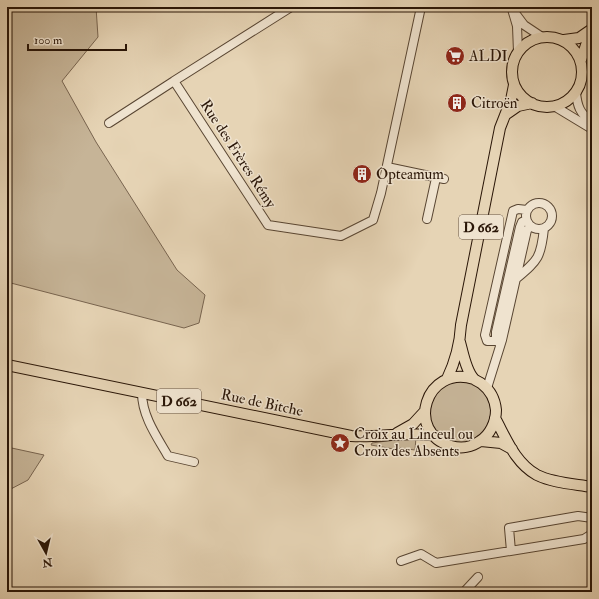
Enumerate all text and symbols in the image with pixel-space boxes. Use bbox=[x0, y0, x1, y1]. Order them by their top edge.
scale bar bbox=[28, 26, 126, 52]
text: 100 m bbox=[34, 33, 63, 48]
supermarket icon: ALDI bbox=[444, 45, 466, 67]
place label: ALDI bbox=[468, 47, 508, 66]
building icon: Citroën bbox=[446, 92, 468, 114]
place label: Citroën bbox=[471, 94, 518, 113]
street label: Rue des Frères Rémy bbox=[196, 96, 280, 212]
building icon: Opteamum bbox=[351, 163, 373, 185]
place label: Opteamum bbox=[376, 165, 444, 185]
road number: D 662 bbox=[459, 215, 503, 239]
street label: Rue de Bitche bbox=[219, 385, 305, 421]
road number: D 662 bbox=[157, 389, 201, 413]
place label: Croix au Linceul ou Croix des Absents bbox=[354, 425, 473, 461]
place icon: Croix au Linceul ou Croix des Absents bbox=[329, 432, 351, 454]
north arrow bbox=[26, 533, 66, 573]
text: N bbox=[40, 555, 54, 570]

